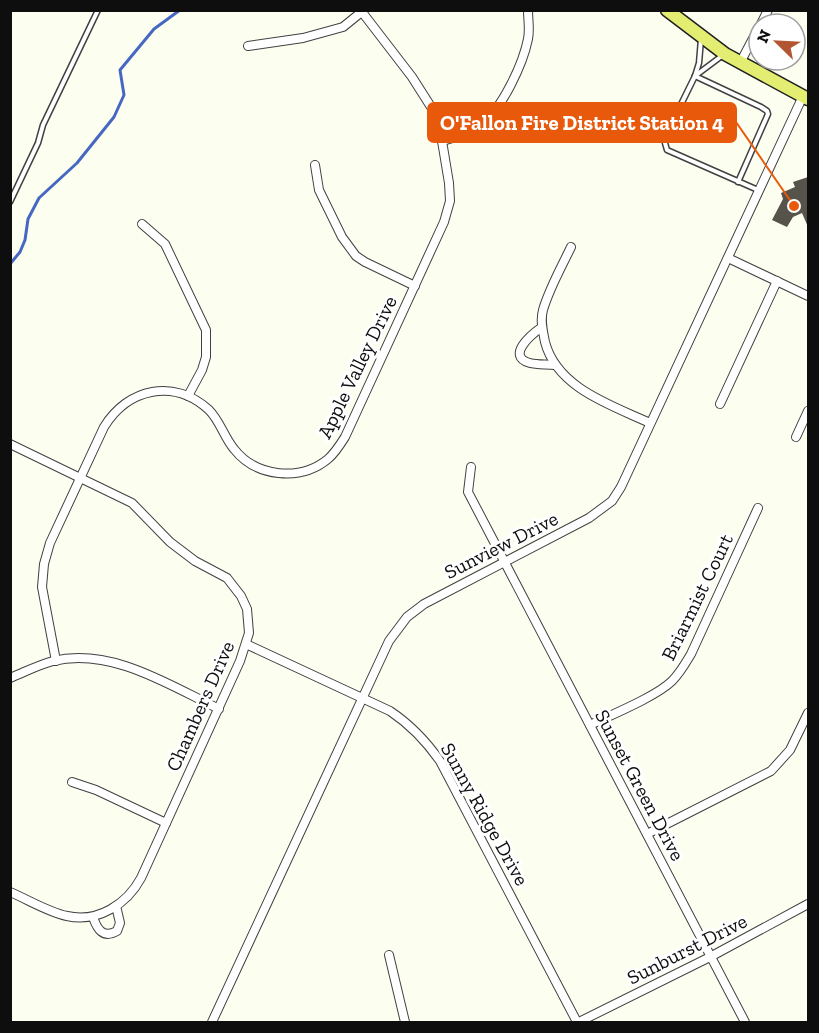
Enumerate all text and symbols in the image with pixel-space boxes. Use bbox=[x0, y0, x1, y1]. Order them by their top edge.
north arrow bbox=[747, 12, 807, 72]
text: N bbox=[753, 27, 775, 46]
callout: O'Fallon Fire District Station 4 bbox=[428, 103, 736, 142]
text: O'Fallon Fire District Station 4 bbox=[440, 110, 724, 135]
street label: Apple Valley Drive bbox=[312, 292, 402, 442]
street label: Sunview Drive bbox=[440, 506, 562, 584]
street label: Briarmist Court bbox=[656, 529, 738, 664]
street label: Chambers Drive bbox=[161, 637, 239, 775]
street label: Sunset Green Drive bbox=[590, 705, 690, 865]
street label: Sunny Ridge Drive bbox=[436, 738, 534, 890]
street label: Sunburst Drive bbox=[623, 908, 751, 990]

